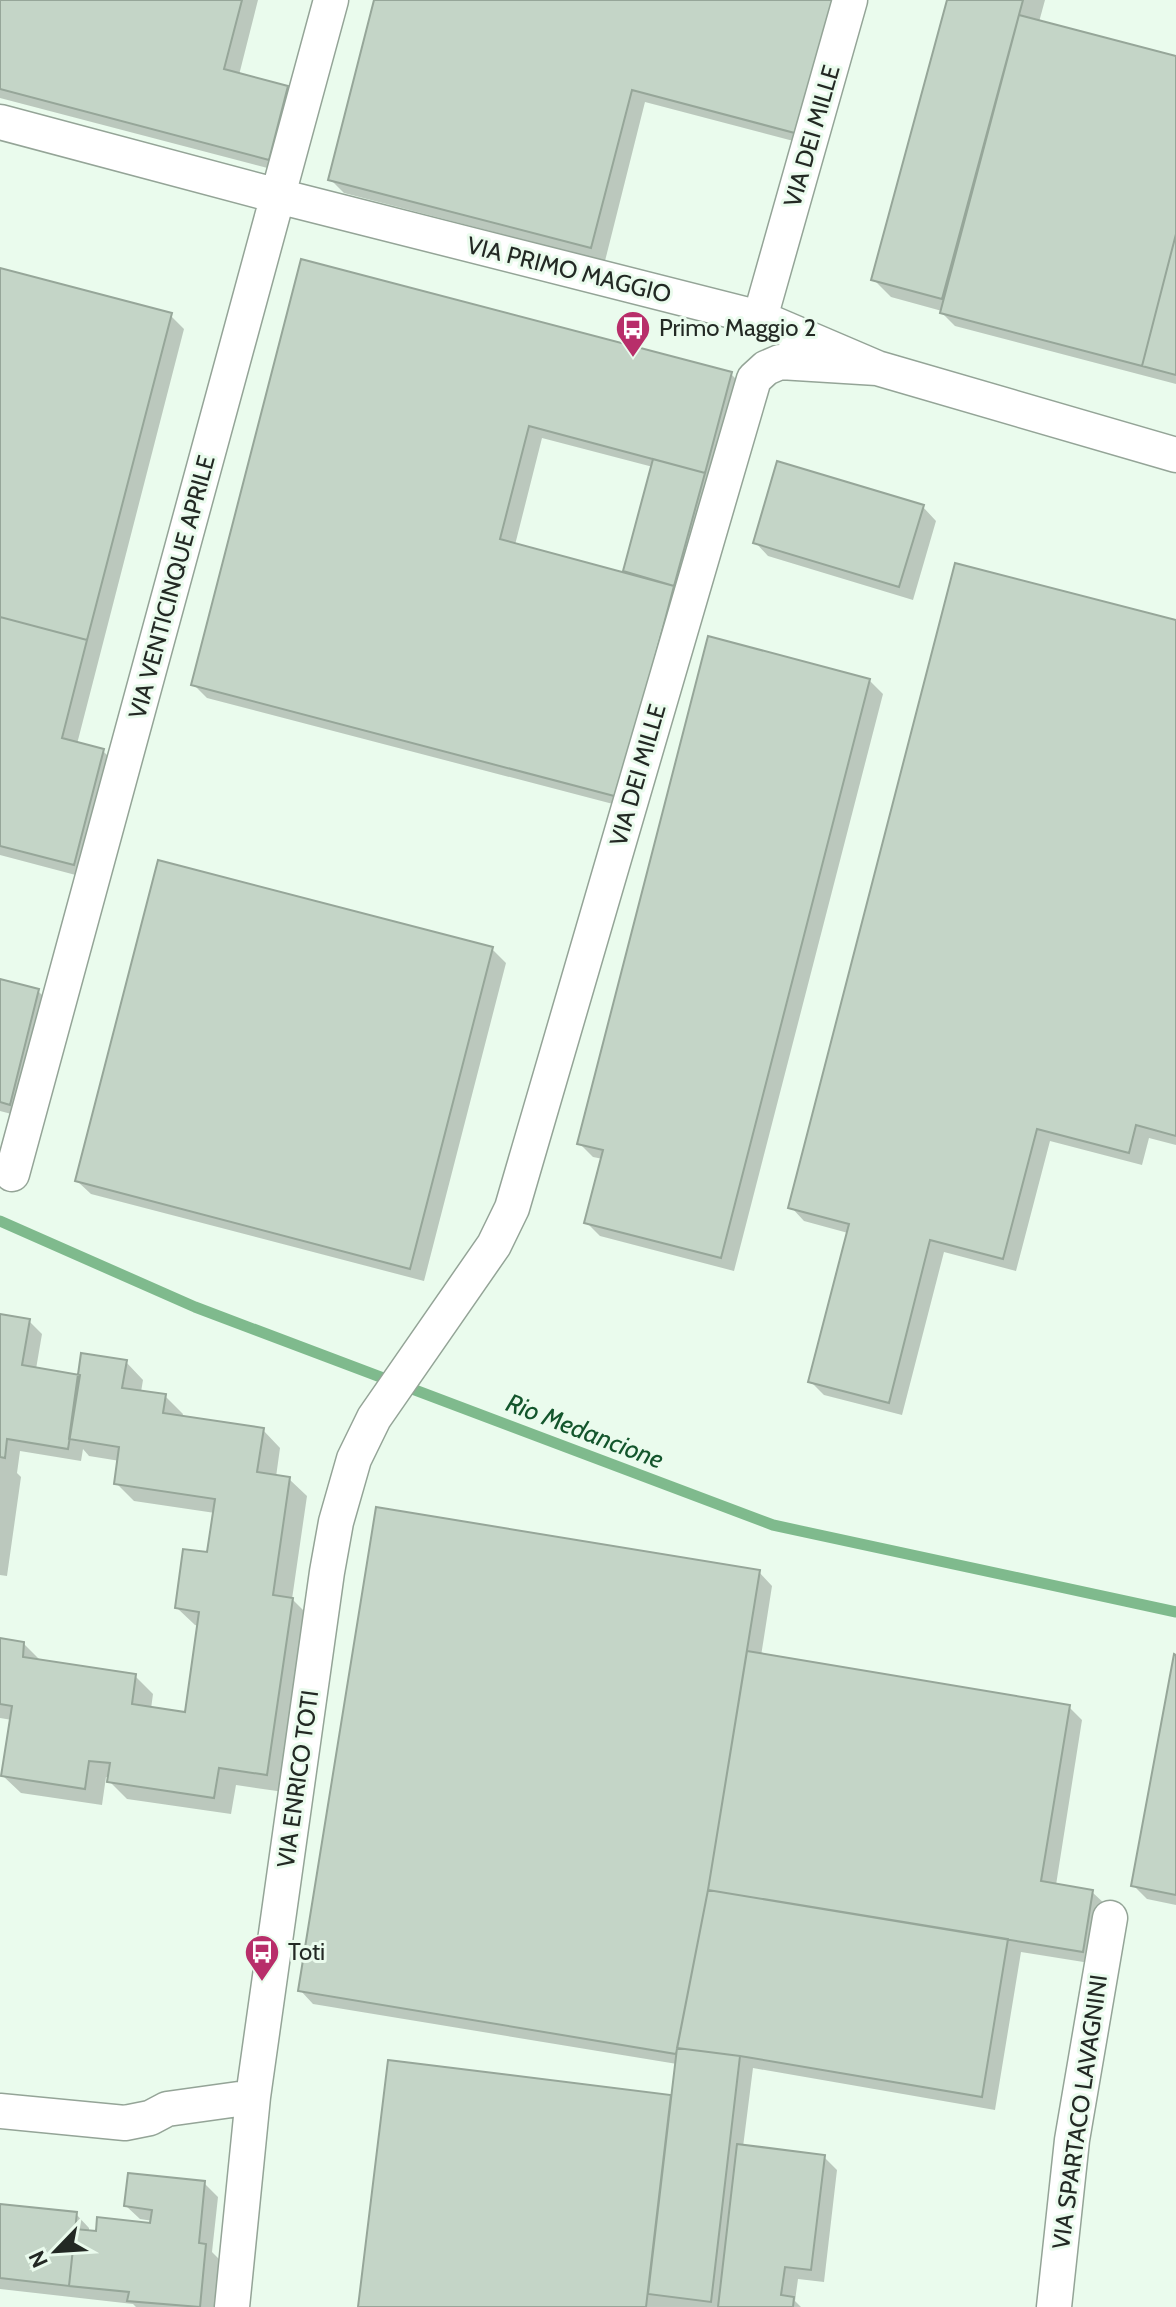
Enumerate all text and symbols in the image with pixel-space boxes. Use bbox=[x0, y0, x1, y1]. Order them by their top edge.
street label: VIA DEI MILLE bbox=[777, 62, 846, 210]
street label: VIA PRIMO MAGGIO bbox=[464, 230, 674, 309]
bus stop icon: Primo Maggio 2 bbox=[614, 309, 652, 359]
place label: Primo Maggio 2 bbox=[659, 313, 816, 342]
street label: VIA VENTICINQUE APRILE bbox=[122, 452, 221, 722]
street label: VIA DEI MILLE bbox=[603, 701, 672, 849]
water label: Rio Medancione bbox=[502, 1386, 668, 1476]
street label: VIA ENRICO TOTI bbox=[271, 1688, 324, 1870]
bus stop icon: Toti bbox=[243, 1933, 281, 1983]
place label: Toti bbox=[288, 1937, 325, 1966]
street label: VIA SPARTACO LAVAGNINI bbox=[1046, 1973, 1113, 2251]
north arrow bbox=[16, 2211, 96, 2291]
text: N bbox=[23, 2246, 54, 2272]

